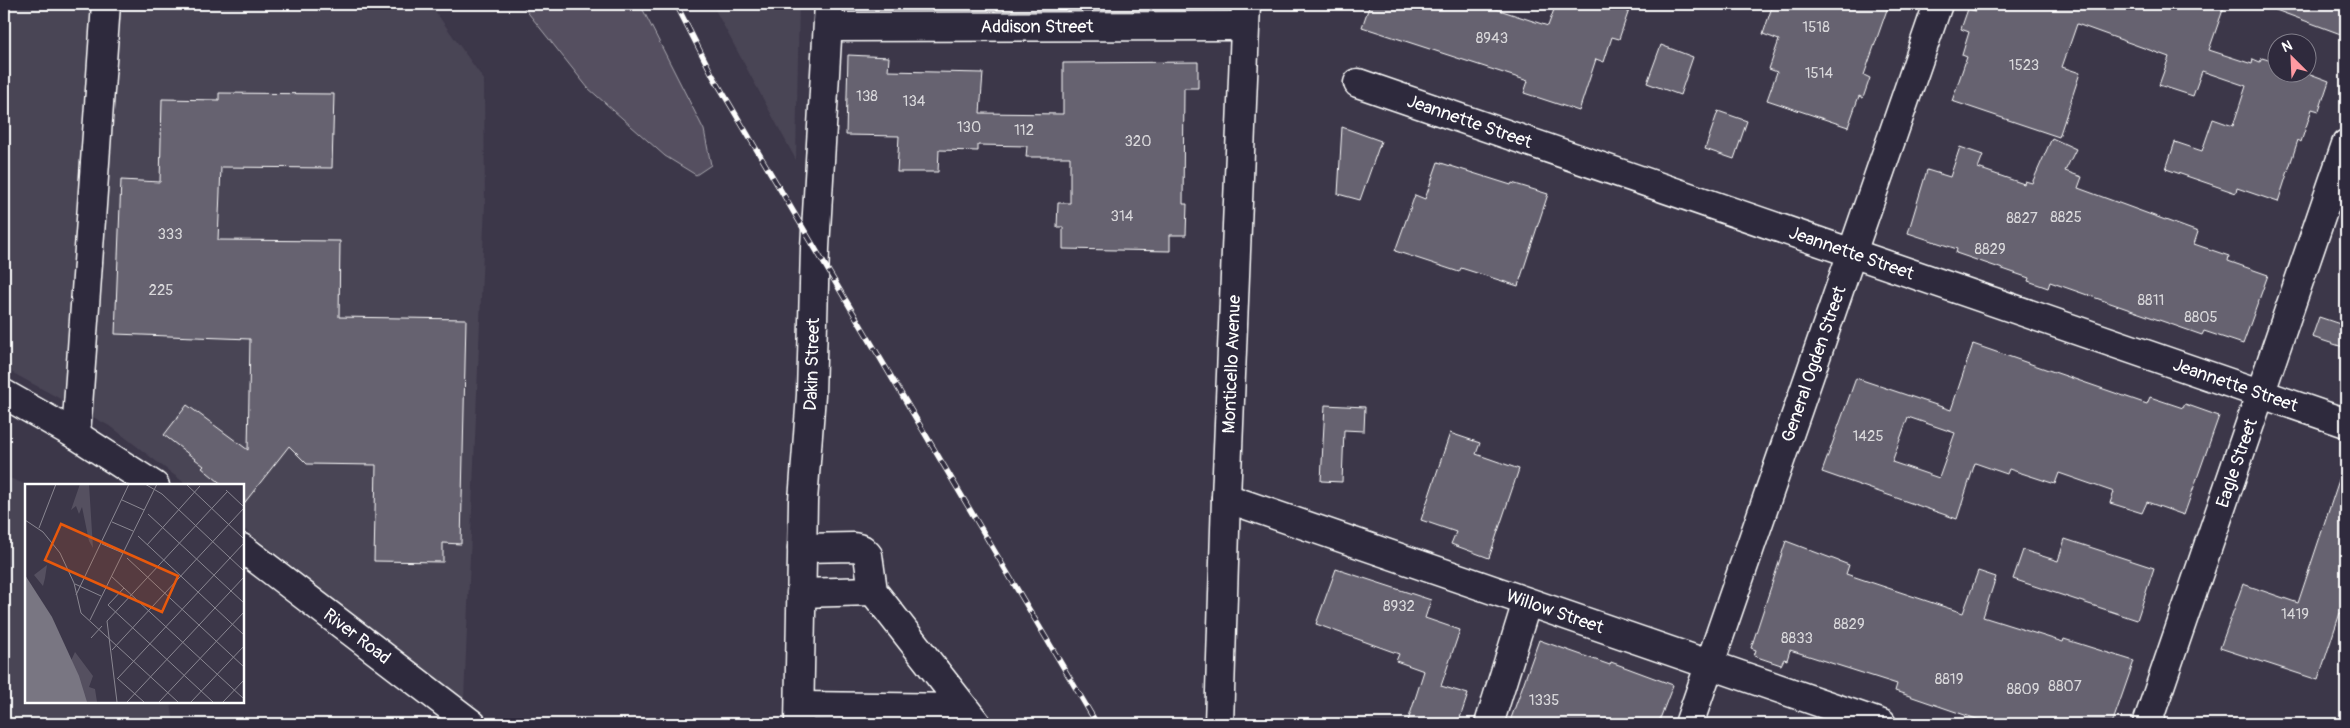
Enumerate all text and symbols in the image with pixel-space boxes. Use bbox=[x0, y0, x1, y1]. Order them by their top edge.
street label: Addison Street bbox=[980, 15, 1094, 38]
house number: 1518 bbox=[1802, 18, 1830, 37]
house number: 8943 bbox=[1476, 29, 1508, 48]
north arrow bbox=[2268, 32, 2318, 82]
text: N bbox=[2279, 37, 2295, 56]
house number: 1523 bbox=[2009, 56, 2039, 75]
house number: 1514 bbox=[1805, 64, 1834, 83]
house number: 138 bbox=[856, 87, 878, 106]
street label: Jeannette Street bbox=[1404, 89, 1536, 154]
house number: 134 bbox=[903, 92, 926, 111]
house number: 130 bbox=[957, 118, 981, 137]
house number: 112 bbox=[1014, 121, 1034, 140]
house number: 320 bbox=[1124, 132, 1152, 151]
house number: 314 bbox=[1111, 207, 1134, 226]
house number: 8825 bbox=[2050, 208, 2082, 227]
house number: 8827 bbox=[2006, 209, 2038, 228]
street label: Jeannette Street bbox=[1786, 221, 1918, 285]
house number: 333 bbox=[157, 225, 183, 244]
house number: 8829 bbox=[1974, 240, 2006, 259]
house number: 225 bbox=[149, 281, 173, 300]
street label: General Ogden Street bbox=[1776, 282, 1851, 445]
house number: 8811 bbox=[2138, 291, 2164, 310]
street label: Monticello Avenue bbox=[1217, 294, 1246, 434]
house number: 8805 bbox=[2184, 308, 2218, 327]
street label: Dakin Street bbox=[798, 317, 825, 412]
street label: Jeannette Street bbox=[2170, 353, 2302, 417]
street label: Eagle Street bbox=[2211, 415, 2263, 511]
house number: 1425 bbox=[1852, 427, 1884, 446]
inset map bbox=[25, 484, 244, 703]
street label: Willow Street bbox=[1503, 584, 1607, 639]
house number: 8932 bbox=[1383, 597, 1415, 616]
street label: River Road bbox=[319, 603, 395, 669]
house number: 1419 bbox=[2281, 605, 2309, 624]
house number: 8829 bbox=[1833, 615, 1865, 634]
house number: 8833 bbox=[1781, 629, 1813, 648]
house number: 8819 bbox=[1935, 670, 1963, 689]
house number: 8807 bbox=[2048, 677, 2082, 696]
house number: 8809 bbox=[2006, 680, 2040, 699]
house number: 1335 bbox=[1529, 691, 1559, 710]

